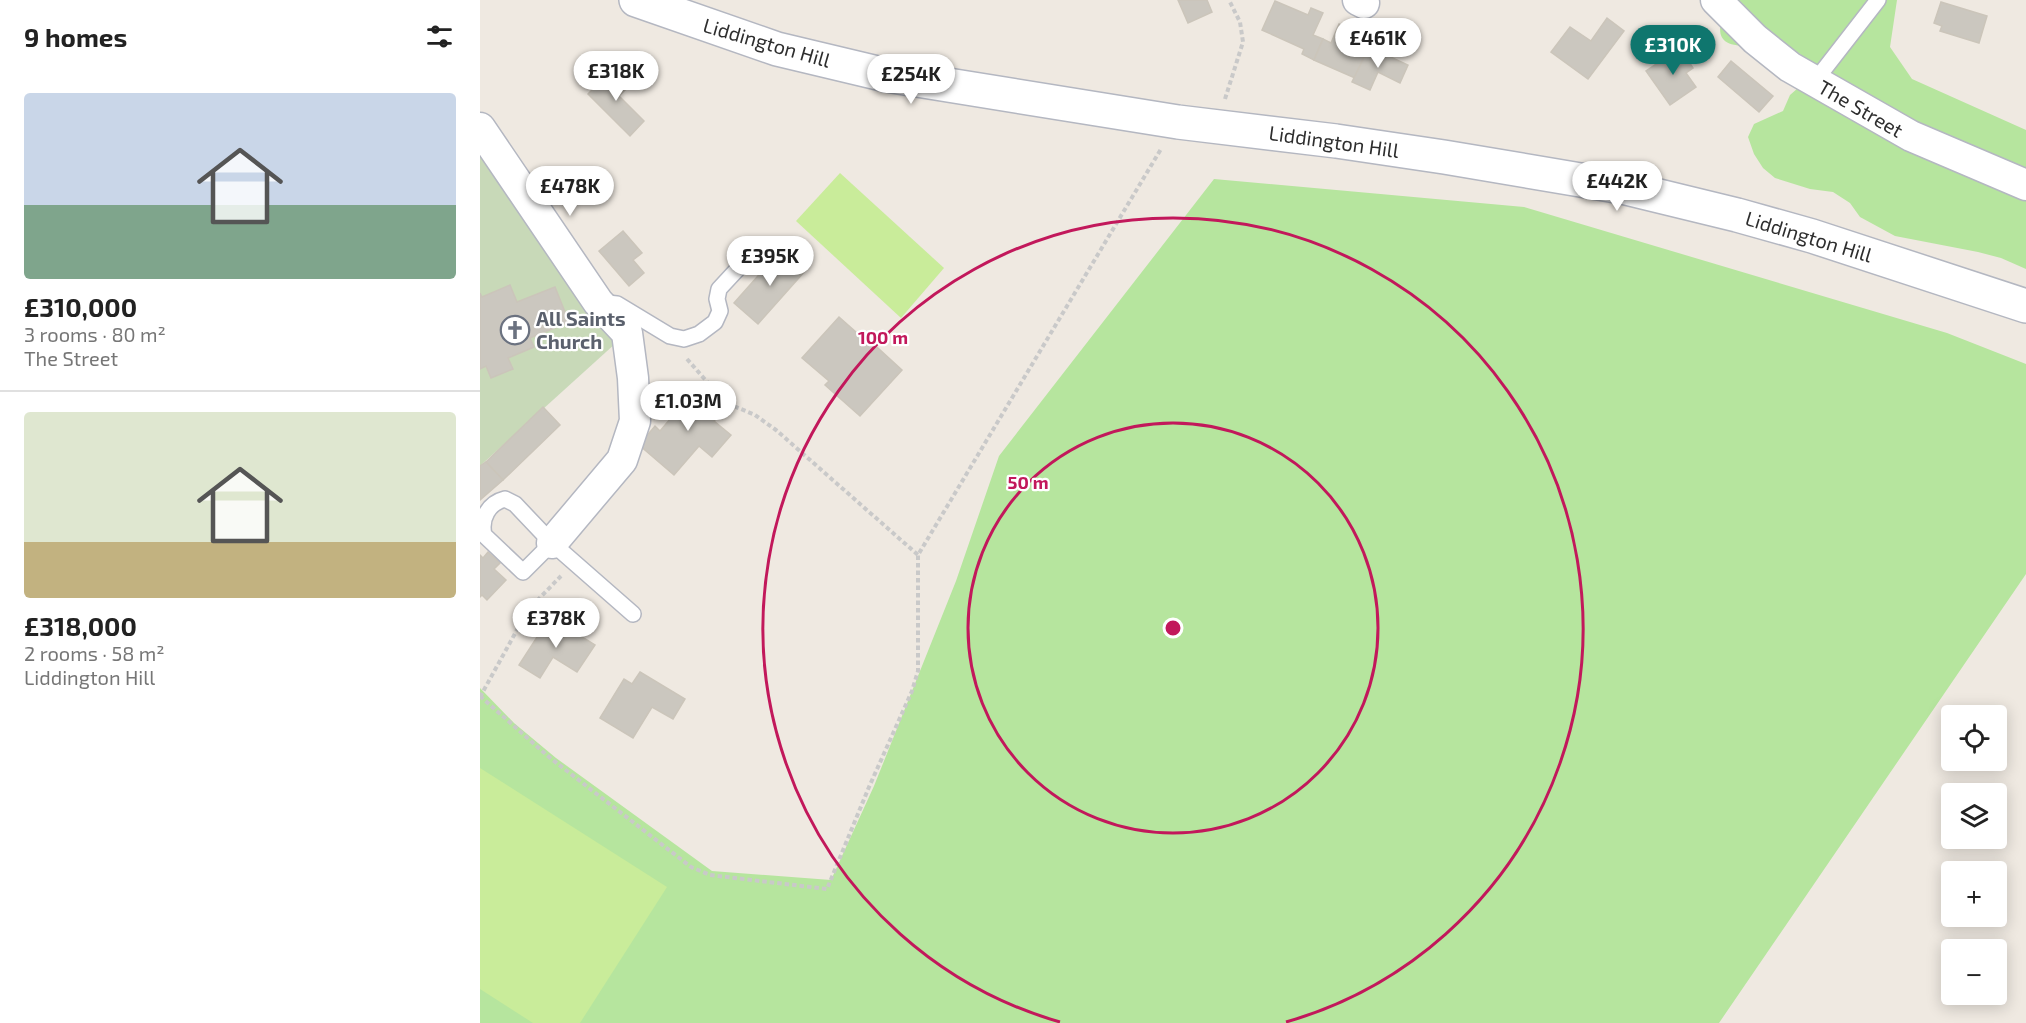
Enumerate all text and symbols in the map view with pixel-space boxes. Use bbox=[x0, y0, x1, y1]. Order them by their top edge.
street label: Liddington Hill bbox=[701, 12, 833, 72]
pin: £461K bbox=[1336, 18, 1420, 69]
icon: filters bbox=[423, 20, 456, 53]
text: 9 homes bbox=[24, 21, 127, 52]
text: £461K bbox=[1349, 25, 1407, 49]
pin: £310K bbox=[1631, 25, 1715, 76]
text: £310K bbox=[1645, 32, 1702, 56]
pin: £318K bbox=[574, 51, 658, 102]
pin: £254K bbox=[869, 54, 953, 105]
text: £318K bbox=[588, 58, 644, 82]
text: £254K bbox=[881, 61, 941, 85]
street label: The Street bbox=[1814, 74, 1908, 142]
street label: Liddington Hill bbox=[1267, 120, 1401, 162]
icon: home bbox=[186, 132, 294, 240]
pin: £442K bbox=[1575, 161, 1659, 212]
pin: £478K bbox=[528, 166, 612, 217]
text: £442K bbox=[1586, 168, 1648, 192]
text: £478K bbox=[540, 173, 600, 197]
street label: Liddington Hill bbox=[1743, 205, 1875, 267]
pin: £395K bbox=[728, 236, 812, 287]
text: £395K bbox=[741, 243, 799, 267]
text: £310,000 bbox=[24, 291, 137, 322]
place label: All Saints Church bbox=[536, 306, 626, 353]
church icon: All Saints Church bbox=[499, 314, 531, 346]
text: 3 rooms · 80 m² bbox=[24, 322, 166, 346]
text: 100 m bbox=[858, 326, 908, 348]
text: The Street bbox=[24, 346, 118, 370]
pin: £1.03M bbox=[639, 381, 737, 432]
text: £1.03M bbox=[654, 388, 722, 412]
icon: home bbox=[186, 451, 294, 559]
text: 50 m bbox=[1007, 471, 1049, 493]
pin: £378K bbox=[514, 598, 598, 649]
text: £378K bbox=[527, 605, 585, 629]
text: £318,000 bbox=[24, 610, 137, 641]
centre of rings bbox=[1163, 618, 1183, 638]
text: 2 rooms · 58 m² bbox=[24, 641, 165, 665]
text: Liddington Hill bbox=[24, 665, 155, 689]
map controls bbox=[1941, 705, 2007, 1005]
button: locate bbox=[1941, 705, 2007, 771]
button: layers bbox=[1941, 783, 2007, 849]
button: + bbox=[1941, 861, 2007, 927]
button: − bbox=[1941, 939, 2007, 1005]

